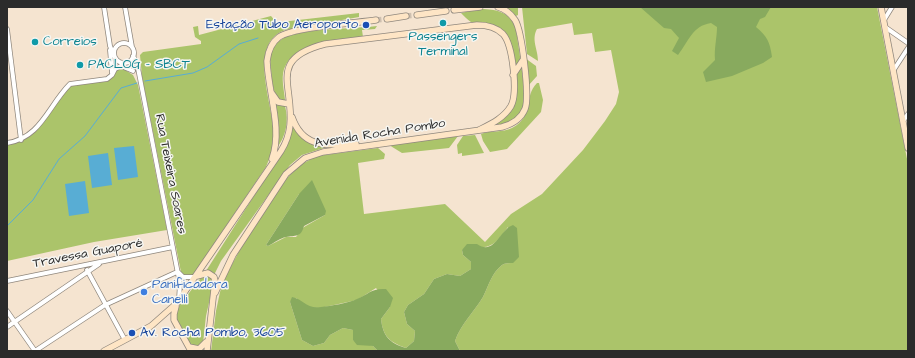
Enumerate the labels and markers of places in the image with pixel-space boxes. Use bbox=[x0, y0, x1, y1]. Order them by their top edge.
place label: Estação Tubo Aeroporto bbox=[206, 17, 358, 33]
marker: Passengers Terminal bbox=[438, 18, 448, 28]
marker: Estação Tubo Aeroporto bbox=[361, 20, 371, 30]
place label: Passengers Terminal bbox=[409, 29, 477, 60]
place label: Correios bbox=[43, 34, 97, 50]
marker: Correios bbox=[30, 37, 40, 47]
place label: PACLOG - SBCT bbox=[88, 57, 190, 73]
marker: PACLOG - SBCT bbox=[75, 60, 85, 70]
place label: Panificadora Canelli bbox=[152, 277, 228, 308]
marker: Panificadora Canelli bbox=[139, 287, 149, 297]
place label: Av. Rocha Pombo, 3605 bbox=[140, 325, 285, 341]
marker: Av. Rocha Pombo, 3605 bbox=[127, 328, 137, 338]

